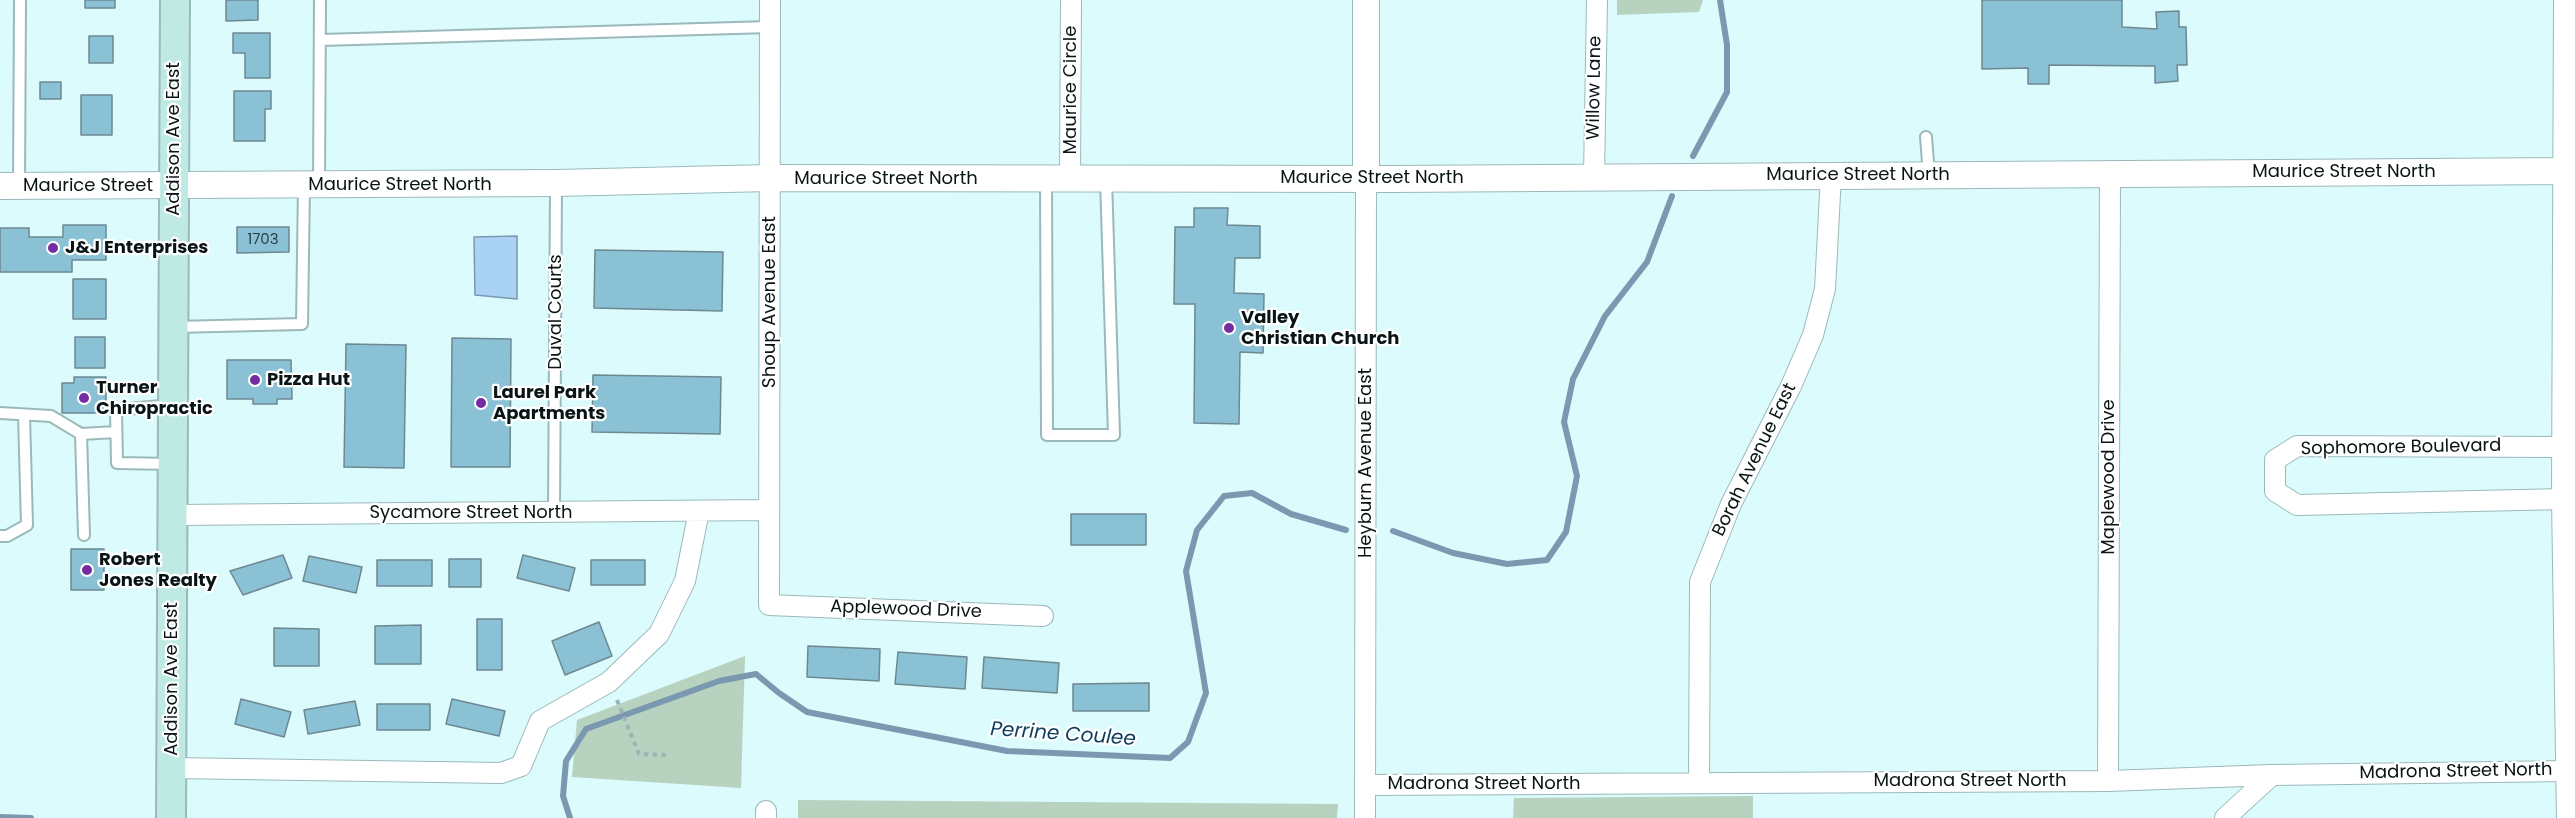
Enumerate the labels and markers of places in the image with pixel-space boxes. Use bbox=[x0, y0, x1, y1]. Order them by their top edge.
place label: J&J Enterprises bbox=[65, 237, 208, 259]
marker: J&J Enterprises bbox=[46, 241, 60, 255]
place label: Valley Christian Church bbox=[1241, 307, 1399, 350]
marker: Valley Christian Church bbox=[1222, 321, 1236, 335]
place label: Pizza Hut bbox=[267, 369, 350, 391]
marker: Pizza Hut bbox=[248, 373, 262, 387]
place label: Turner Chiropractic bbox=[96, 377, 213, 420]
place label: Laurel Park Apartments bbox=[493, 382, 605, 424]
marker: Turner Chiropractic bbox=[77, 391, 91, 405]
marker: Laurel Park Apartments bbox=[474, 396, 488, 410]
place label: Robert Jones Realty bbox=[99, 549, 217, 592]
marker: Robert Jones Realty bbox=[80, 563, 94, 577]

